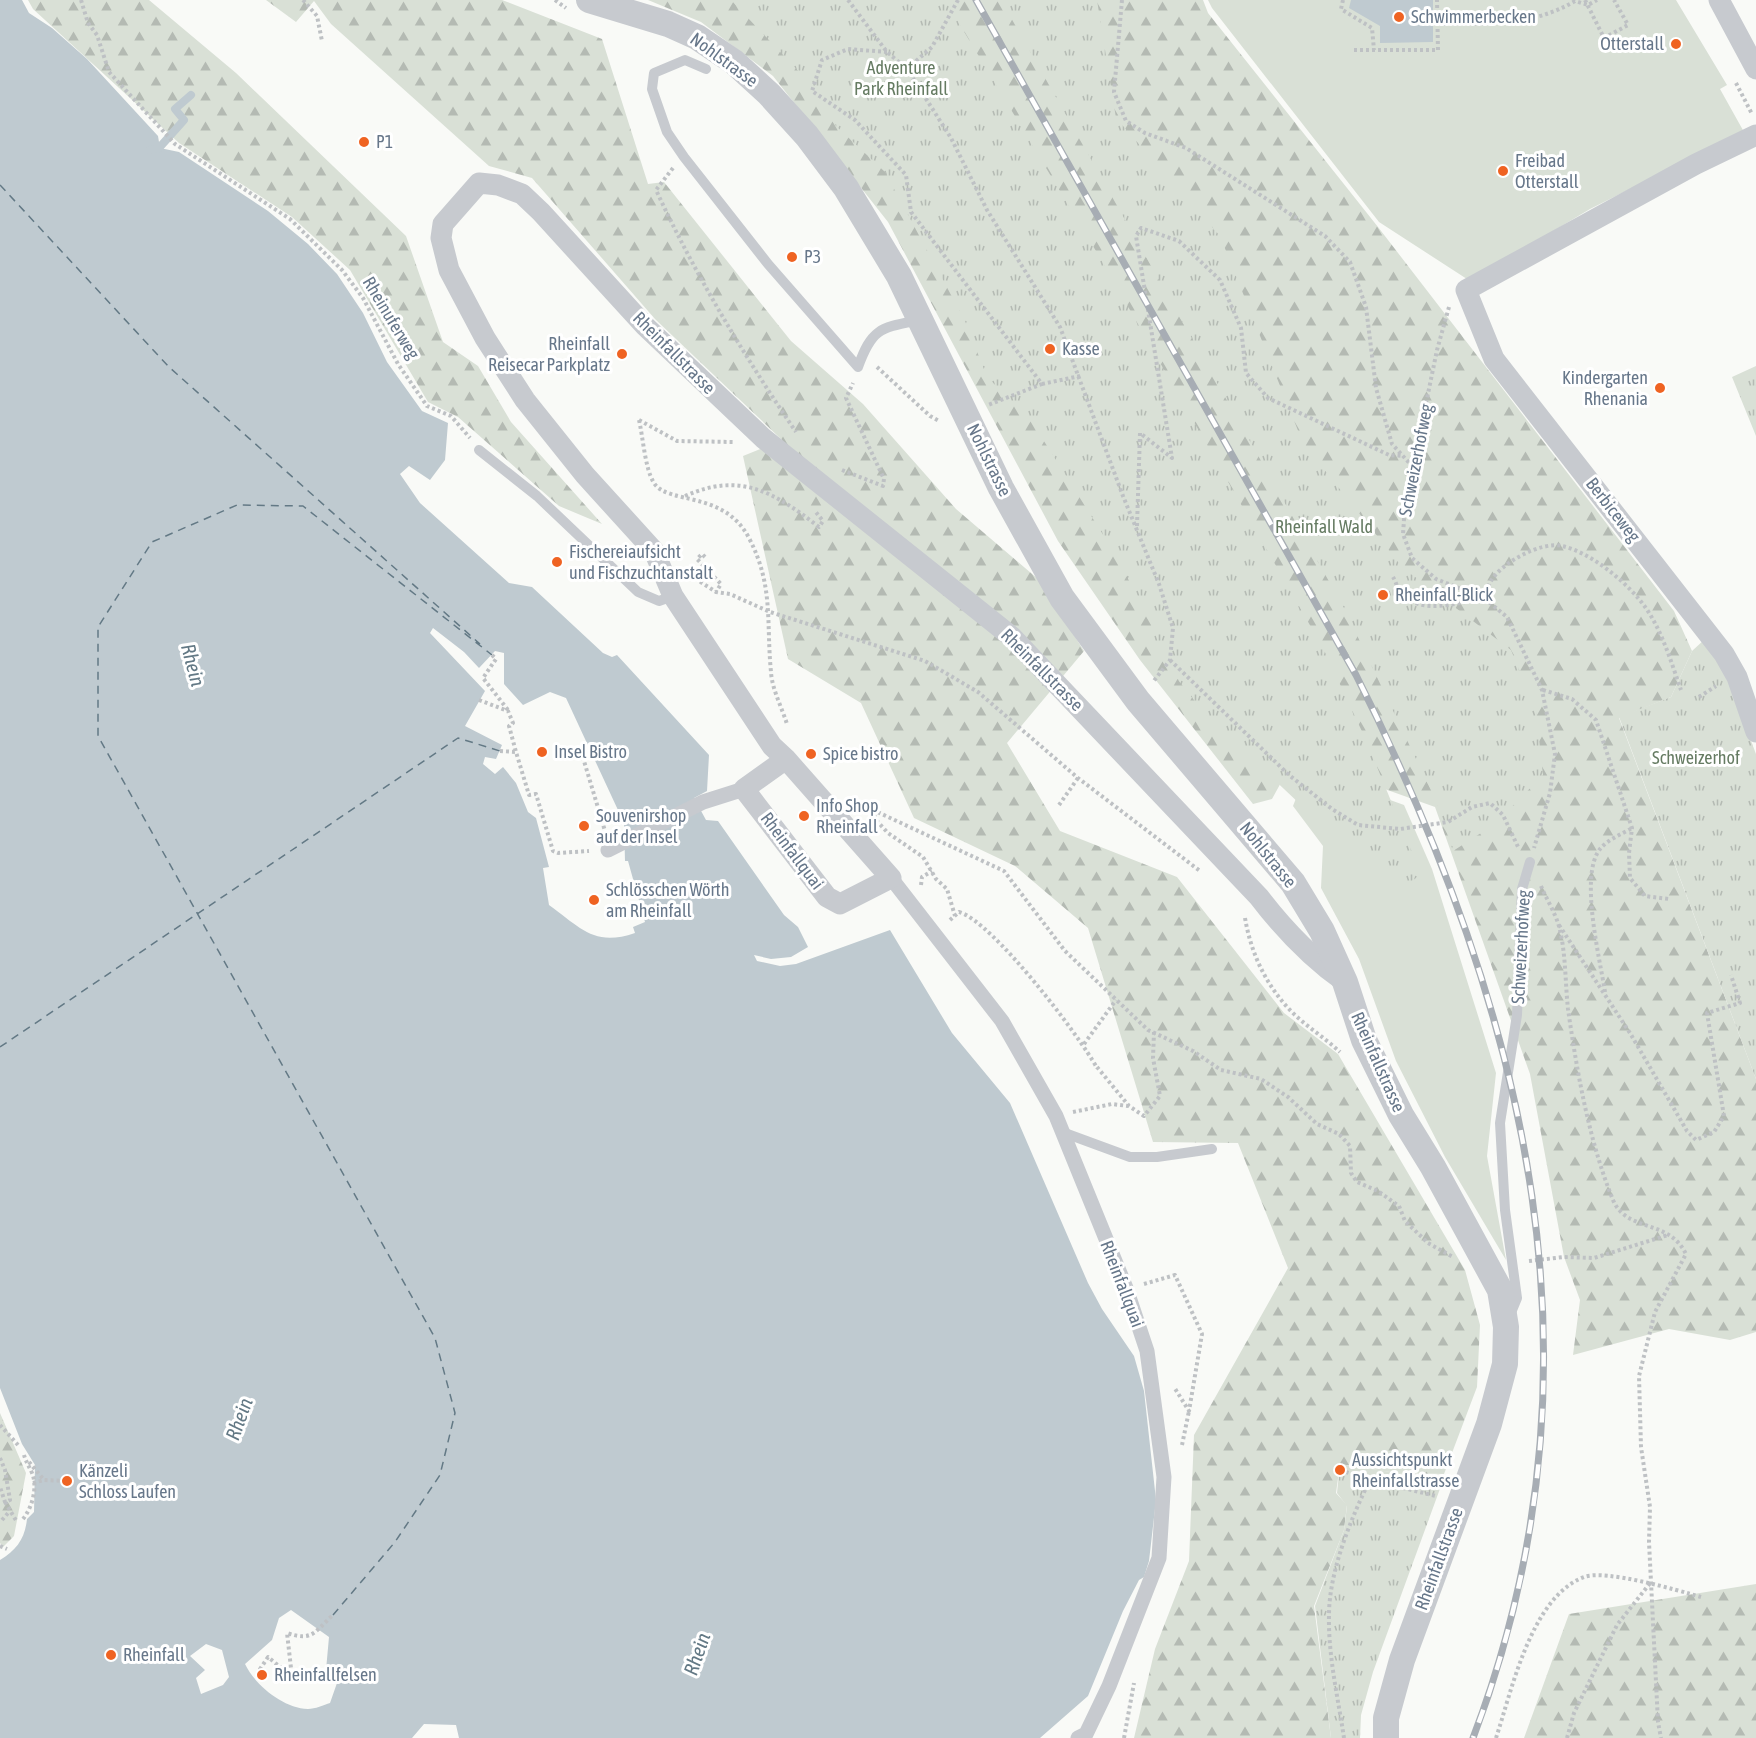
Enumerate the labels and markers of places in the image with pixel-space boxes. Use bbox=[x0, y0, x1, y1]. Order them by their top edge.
place label: Schwimmerbecken bbox=[1411, 6, 1536, 27]
marker: Schwimmerbecken bbox=[1392, 10, 1406, 24]
place label: Otterstall bbox=[1600, 33, 1664, 54]
marker: Otterstall bbox=[1669, 37, 1683, 51]
place label: P1 bbox=[376, 131, 393, 152]
marker: P1 bbox=[357, 135, 371, 149]
place label: Freibad Otterstall bbox=[1515, 150, 1579, 192]
marker: Freibad Otterstall bbox=[1496, 164, 1510, 178]
place label: P3 bbox=[804, 246, 821, 267]
marker: P3 bbox=[785, 250, 799, 264]
place label: Rheinfall Reisecar Parkplatz bbox=[488, 333, 611, 375]
place label: Kasse bbox=[1062, 338, 1100, 359]
marker: Kasse bbox=[1043, 342, 1057, 356]
marker: Rheinfall Reisecar Parkplatz bbox=[615, 347, 629, 361]
place label: Kindergarten Rhenania bbox=[1562, 367, 1648, 409]
marker: Kindergarten Rhenania bbox=[1653, 381, 1667, 395]
place label: Fischereiaufsicht und Fischzuchtanstalt bbox=[569, 541, 713, 583]
marker: Fischereiaufsicht und Fischzuchtanstalt bbox=[550, 555, 564, 569]
place label: Rheinfall-Blick bbox=[1395, 584, 1493, 605]
marker: Rheinfall-Blick bbox=[1376, 588, 1390, 602]
place label: Insel Bistro bbox=[554, 741, 627, 762]
place label: Spice bistro bbox=[823, 743, 899, 764]
marker: Insel Bistro bbox=[535, 745, 549, 759]
marker: Spice bistro bbox=[804, 747, 818, 761]
place label: Info Shop Rheinfall bbox=[816, 795, 879, 837]
place label: Souvenirshop auf der Insel bbox=[596, 805, 686, 847]
marker: Info Shop Rheinfall bbox=[797, 809, 811, 823]
marker: Souvenirshop auf der Insel bbox=[577, 819, 591, 833]
place label: Schlösschen Wörth am Rheinfall bbox=[606, 879, 729, 921]
marker: Schlösschen Wörth am Rheinfall bbox=[587, 893, 601, 907]
place label: Aussichtspunkt Rheinfallstrasse bbox=[1352, 1449, 1459, 1491]
place label: Känzeli Schloss Laufen bbox=[79, 1460, 176, 1502]
marker: Aussichtspunkt Rheinfallstrasse bbox=[1333, 1463, 1347, 1477]
marker: Känzeli Schloss Laufen bbox=[60, 1474, 74, 1488]
place label: Rheinfall bbox=[123, 1644, 185, 1665]
marker: Rheinfall bbox=[104, 1648, 118, 1662]
place label: Rheinfallfelsen bbox=[274, 1664, 377, 1685]
marker: Rheinfallfelsen bbox=[255, 1668, 269, 1682]

